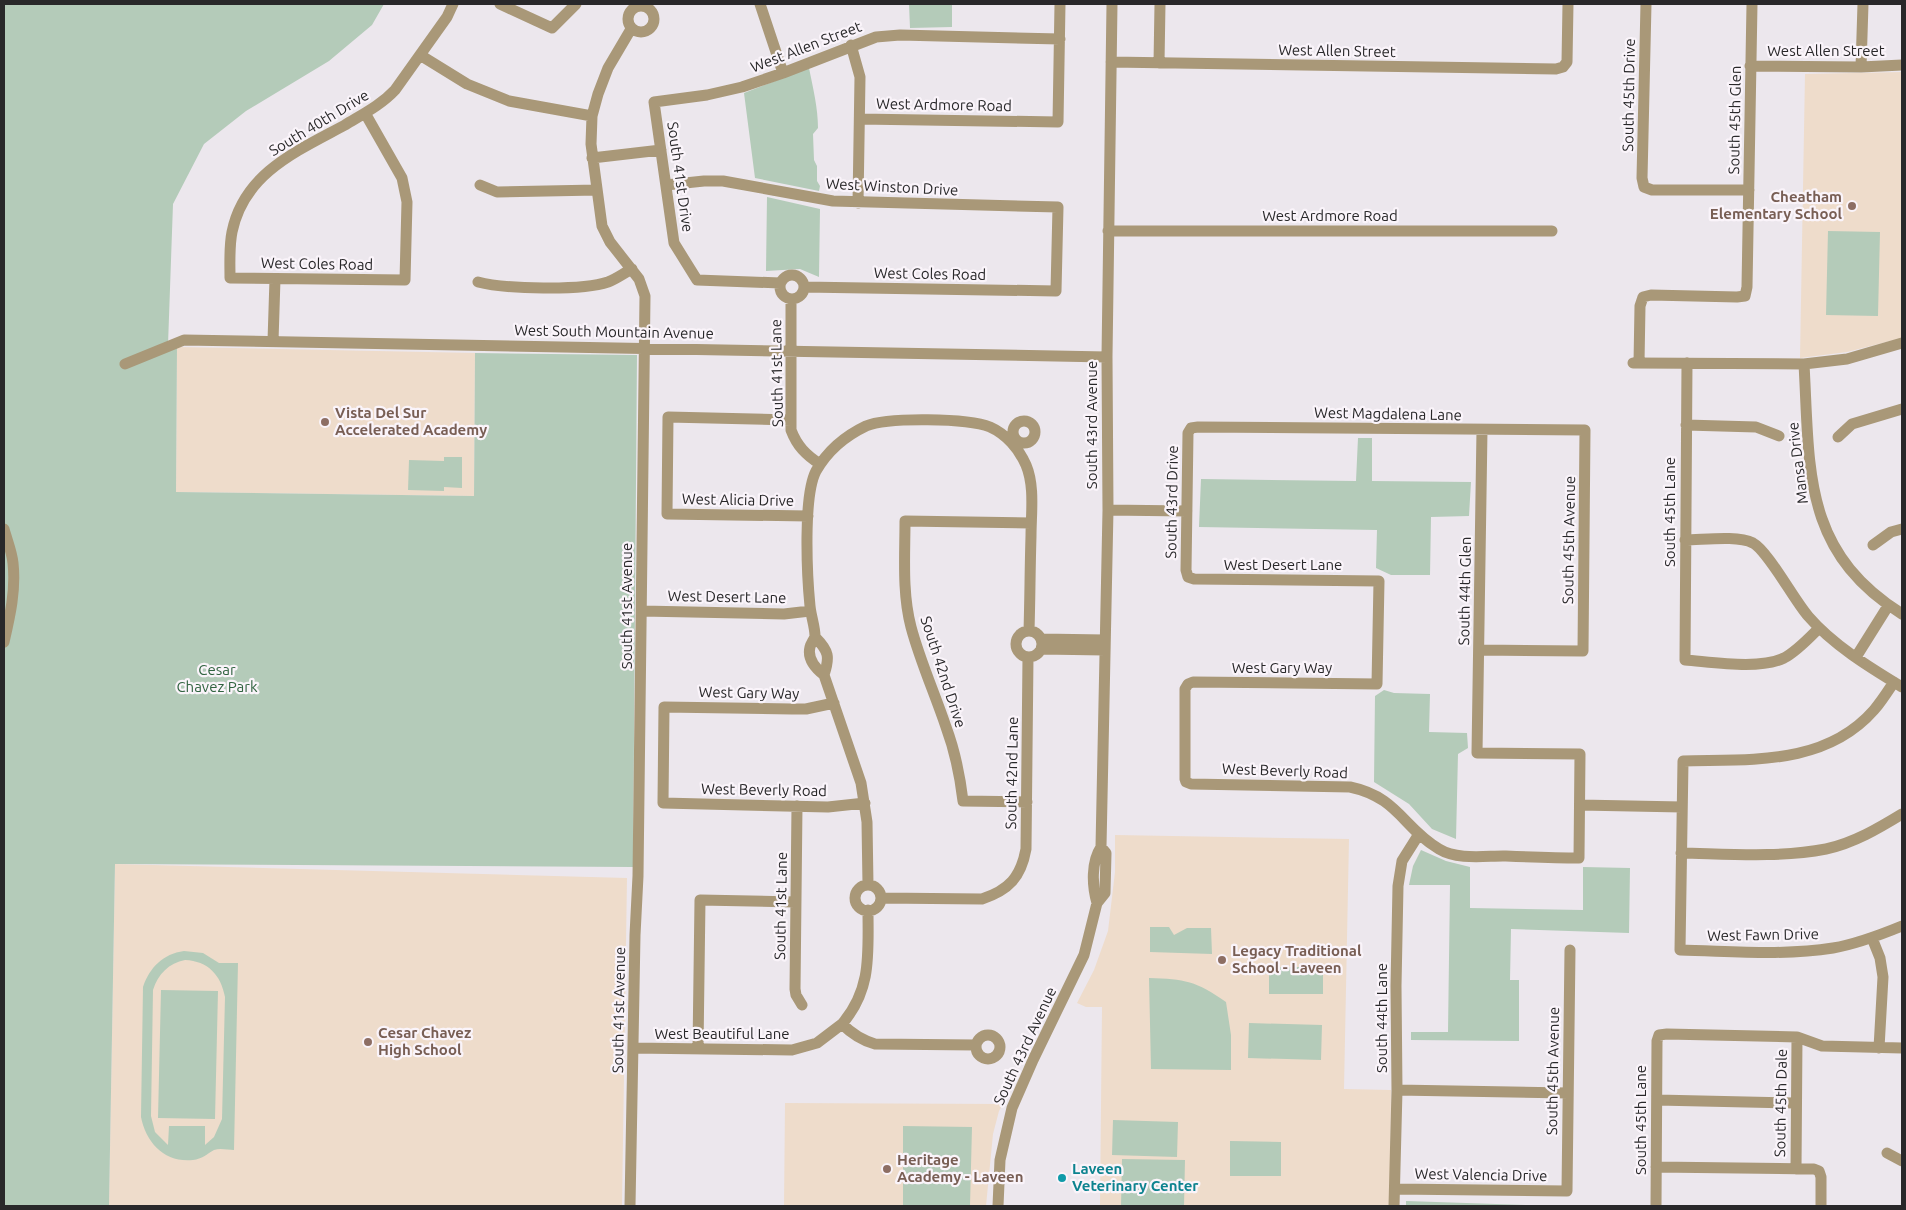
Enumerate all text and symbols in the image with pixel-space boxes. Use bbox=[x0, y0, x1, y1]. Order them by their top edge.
street label: West Allen Street bbox=[748, 17, 864, 76]
street label: South 45th Drive bbox=[1619, 38, 1638, 152]
street label: West Allen Street bbox=[1278, 41, 1396, 60]
street label: West Allen Street bbox=[1767, 42, 1885, 59]
street label: South 45th Glen bbox=[1725, 66, 1744, 174]
street label: South 40th Drive bbox=[266, 86, 372, 159]
street label: West Ardmore Road bbox=[876, 95, 1012, 114]
street label: South 41st Drive bbox=[664, 121, 697, 233]
street label: West Winston Drive bbox=[825, 175, 959, 198]
place label: Cheatham Elementary School bbox=[1710, 188, 1842, 222]
marker: Cheatham Elementary School bbox=[1846, 200, 1858, 212]
street label: West Ardmore Road bbox=[1262, 207, 1398, 224]
street label: West Coles Road bbox=[261, 254, 373, 273]
street label: West Coles Road bbox=[874, 264, 986, 283]
street label: South 41st Lane bbox=[767, 319, 786, 427]
street label: West South Mountain Avenue bbox=[514, 321, 714, 342]
street label: South 43rd Avenue bbox=[1083, 361, 1100, 489]
place label: Vista Del Sur Accelerated Academy bbox=[335, 404, 487, 438]
street label: West Magdalena Lane bbox=[1314, 404, 1462, 423]
marker: Vista Del Sur Accelerated Academy bbox=[319, 416, 331, 428]
street label: Mansa Drive bbox=[1784, 421, 1811, 505]
street label: South 43rd Drive bbox=[1162, 445, 1181, 559]
street label: South 45th Lane bbox=[1661, 457, 1678, 567]
street label: South 45th Avenue bbox=[1559, 476, 1578, 604]
street label: West Alicia Drive bbox=[682, 490, 794, 509]
street label: South 44th Glen bbox=[1455, 537, 1474, 645]
street label: South 41st Avenue bbox=[618, 543, 635, 669]
street label: West Desert Lane bbox=[1224, 556, 1342, 573]
street label: West Desert Lane bbox=[668, 587, 786, 606]
street label: South 42nd Drive bbox=[917, 614, 970, 730]
street label: West Gary Way bbox=[1232, 659, 1332, 676]
park label: Cesar Chavez Park bbox=[176, 661, 258, 695]
street label: West Gary Way bbox=[699, 683, 799, 702]
street label: South 42nd Lane bbox=[1002, 716, 1021, 830]
street label: West Beverly Road bbox=[1222, 760, 1348, 781]
street label: West Beverly Road bbox=[701, 780, 827, 799]
street label: South 41st Lane bbox=[771, 852, 790, 960]
street label: West Fawn Drive bbox=[1707, 925, 1819, 944]
place label: Legacy Traditional School - Laveen bbox=[1232, 942, 1362, 976]
street label: South 41st Avenue bbox=[609, 947, 628, 1073]
marker: Legacy Traditional School - Laveen bbox=[1216, 954, 1228, 966]
street label: South 44th Lane bbox=[1373, 963, 1390, 1073]
street label: South 43rd Avenue bbox=[990, 984, 1059, 1108]
street label: South 45th Avenue bbox=[1543, 1007, 1562, 1135]
place label: Cesar Chavez High School bbox=[378, 1024, 471, 1058]
street label: West Beautiful Lane bbox=[654, 1025, 790, 1042]
marker: Cesar Chavez High School bbox=[362, 1036, 374, 1048]
street label: South 45th Dale bbox=[1771, 1049, 1790, 1157]
street label: South 45th Lane bbox=[1632, 1065, 1649, 1175]
place label: Heritage Academy - Laveen bbox=[897, 1151, 1023, 1185]
place label: Laveen Veterinary Center bbox=[1072, 1160, 1199, 1194]
marker: Heritage Academy - Laveen bbox=[881, 1163, 893, 1175]
street label: West Valencia Drive bbox=[1414, 1165, 1548, 1184]
marker: Laveen Veterinary Center bbox=[1056, 1172, 1068, 1184]

